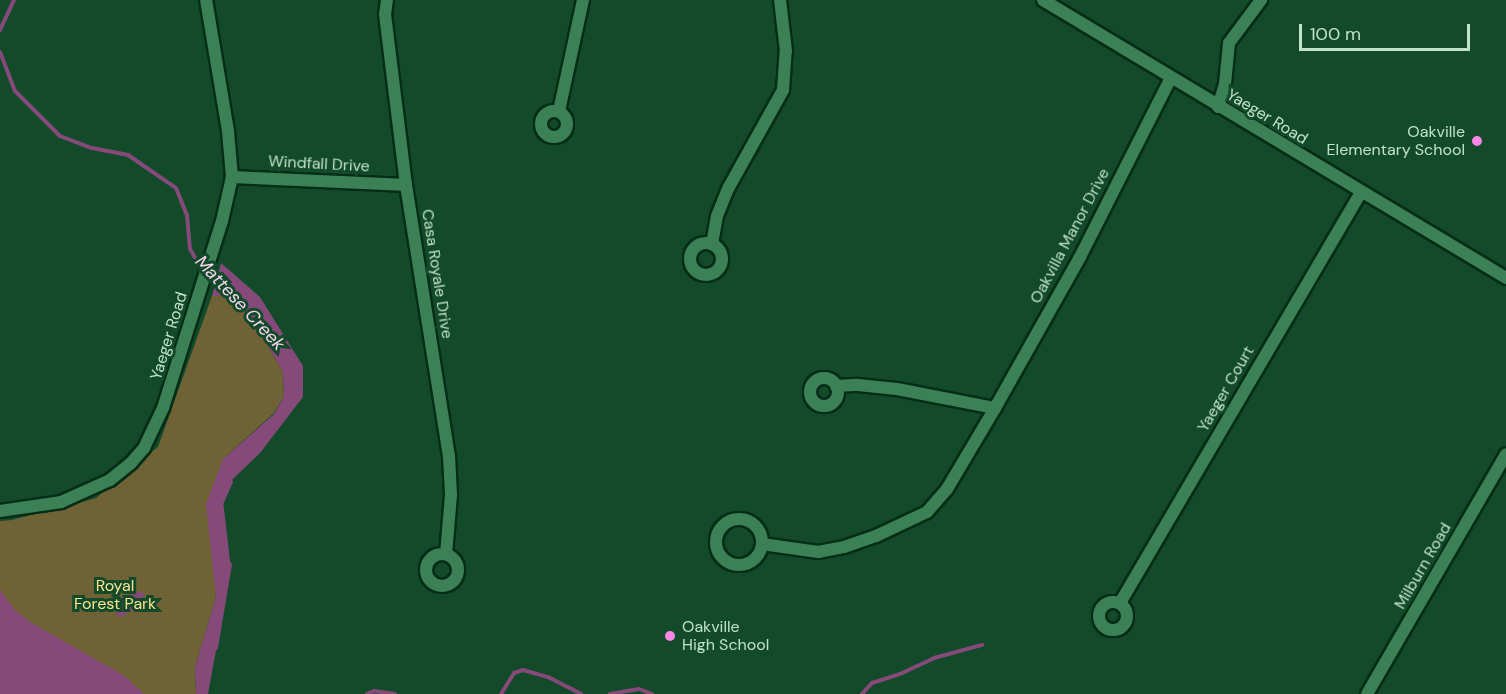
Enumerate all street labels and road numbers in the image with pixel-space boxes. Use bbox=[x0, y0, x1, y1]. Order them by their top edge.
street label: Yaeger Road bbox=[1223, 85, 1311, 149]
street label: Windfall Drive bbox=[268, 152, 370, 176]
street label: Oakvilla Manor Drive bbox=[1026, 165, 1114, 307]
street label: Casa Royale Drive bbox=[417, 208, 457, 340]
street label: Yaeger Road bbox=[147, 290, 191, 382]
street label: Yaeger Court bbox=[1194, 343, 1258, 435]
street label: Milburn Road bbox=[1391, 519, 1455, 613]

